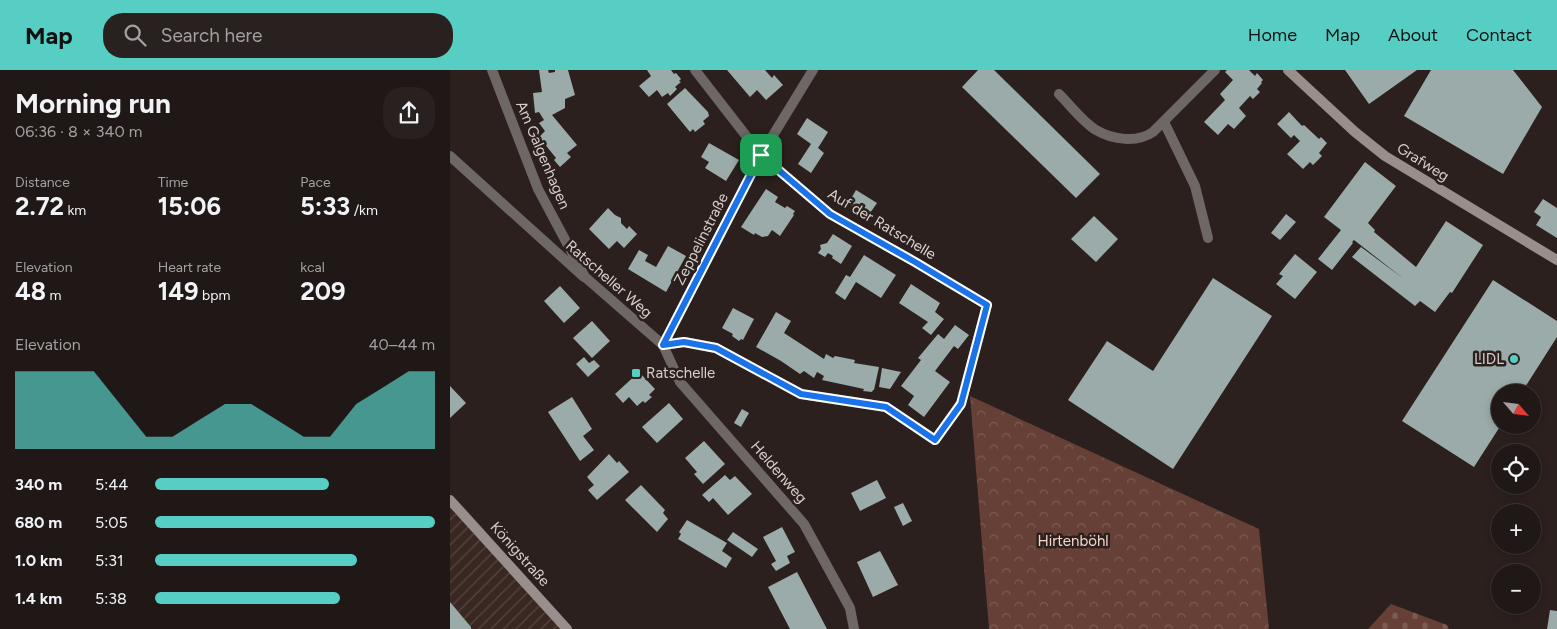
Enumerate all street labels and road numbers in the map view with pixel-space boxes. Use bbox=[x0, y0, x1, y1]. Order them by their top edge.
street label: Am Galgenhagen bbox=[512, 98, 574, 212]
street label: Grafweg bbox=[1394, 139, 1452, 185]
street label: Auf der Ratschelle bbox=[825, 185, 939, 263]
street label: Zeppelinstraße bbox=[670, 190, 732, 288]
street label: Ratscheller Weg bbox=[562, 237, 656, 321]
street label: Heldenweg bbox=[747, 437, 811, 507]
street label: Königstraße bbox=[486, 518, 554, 590]

